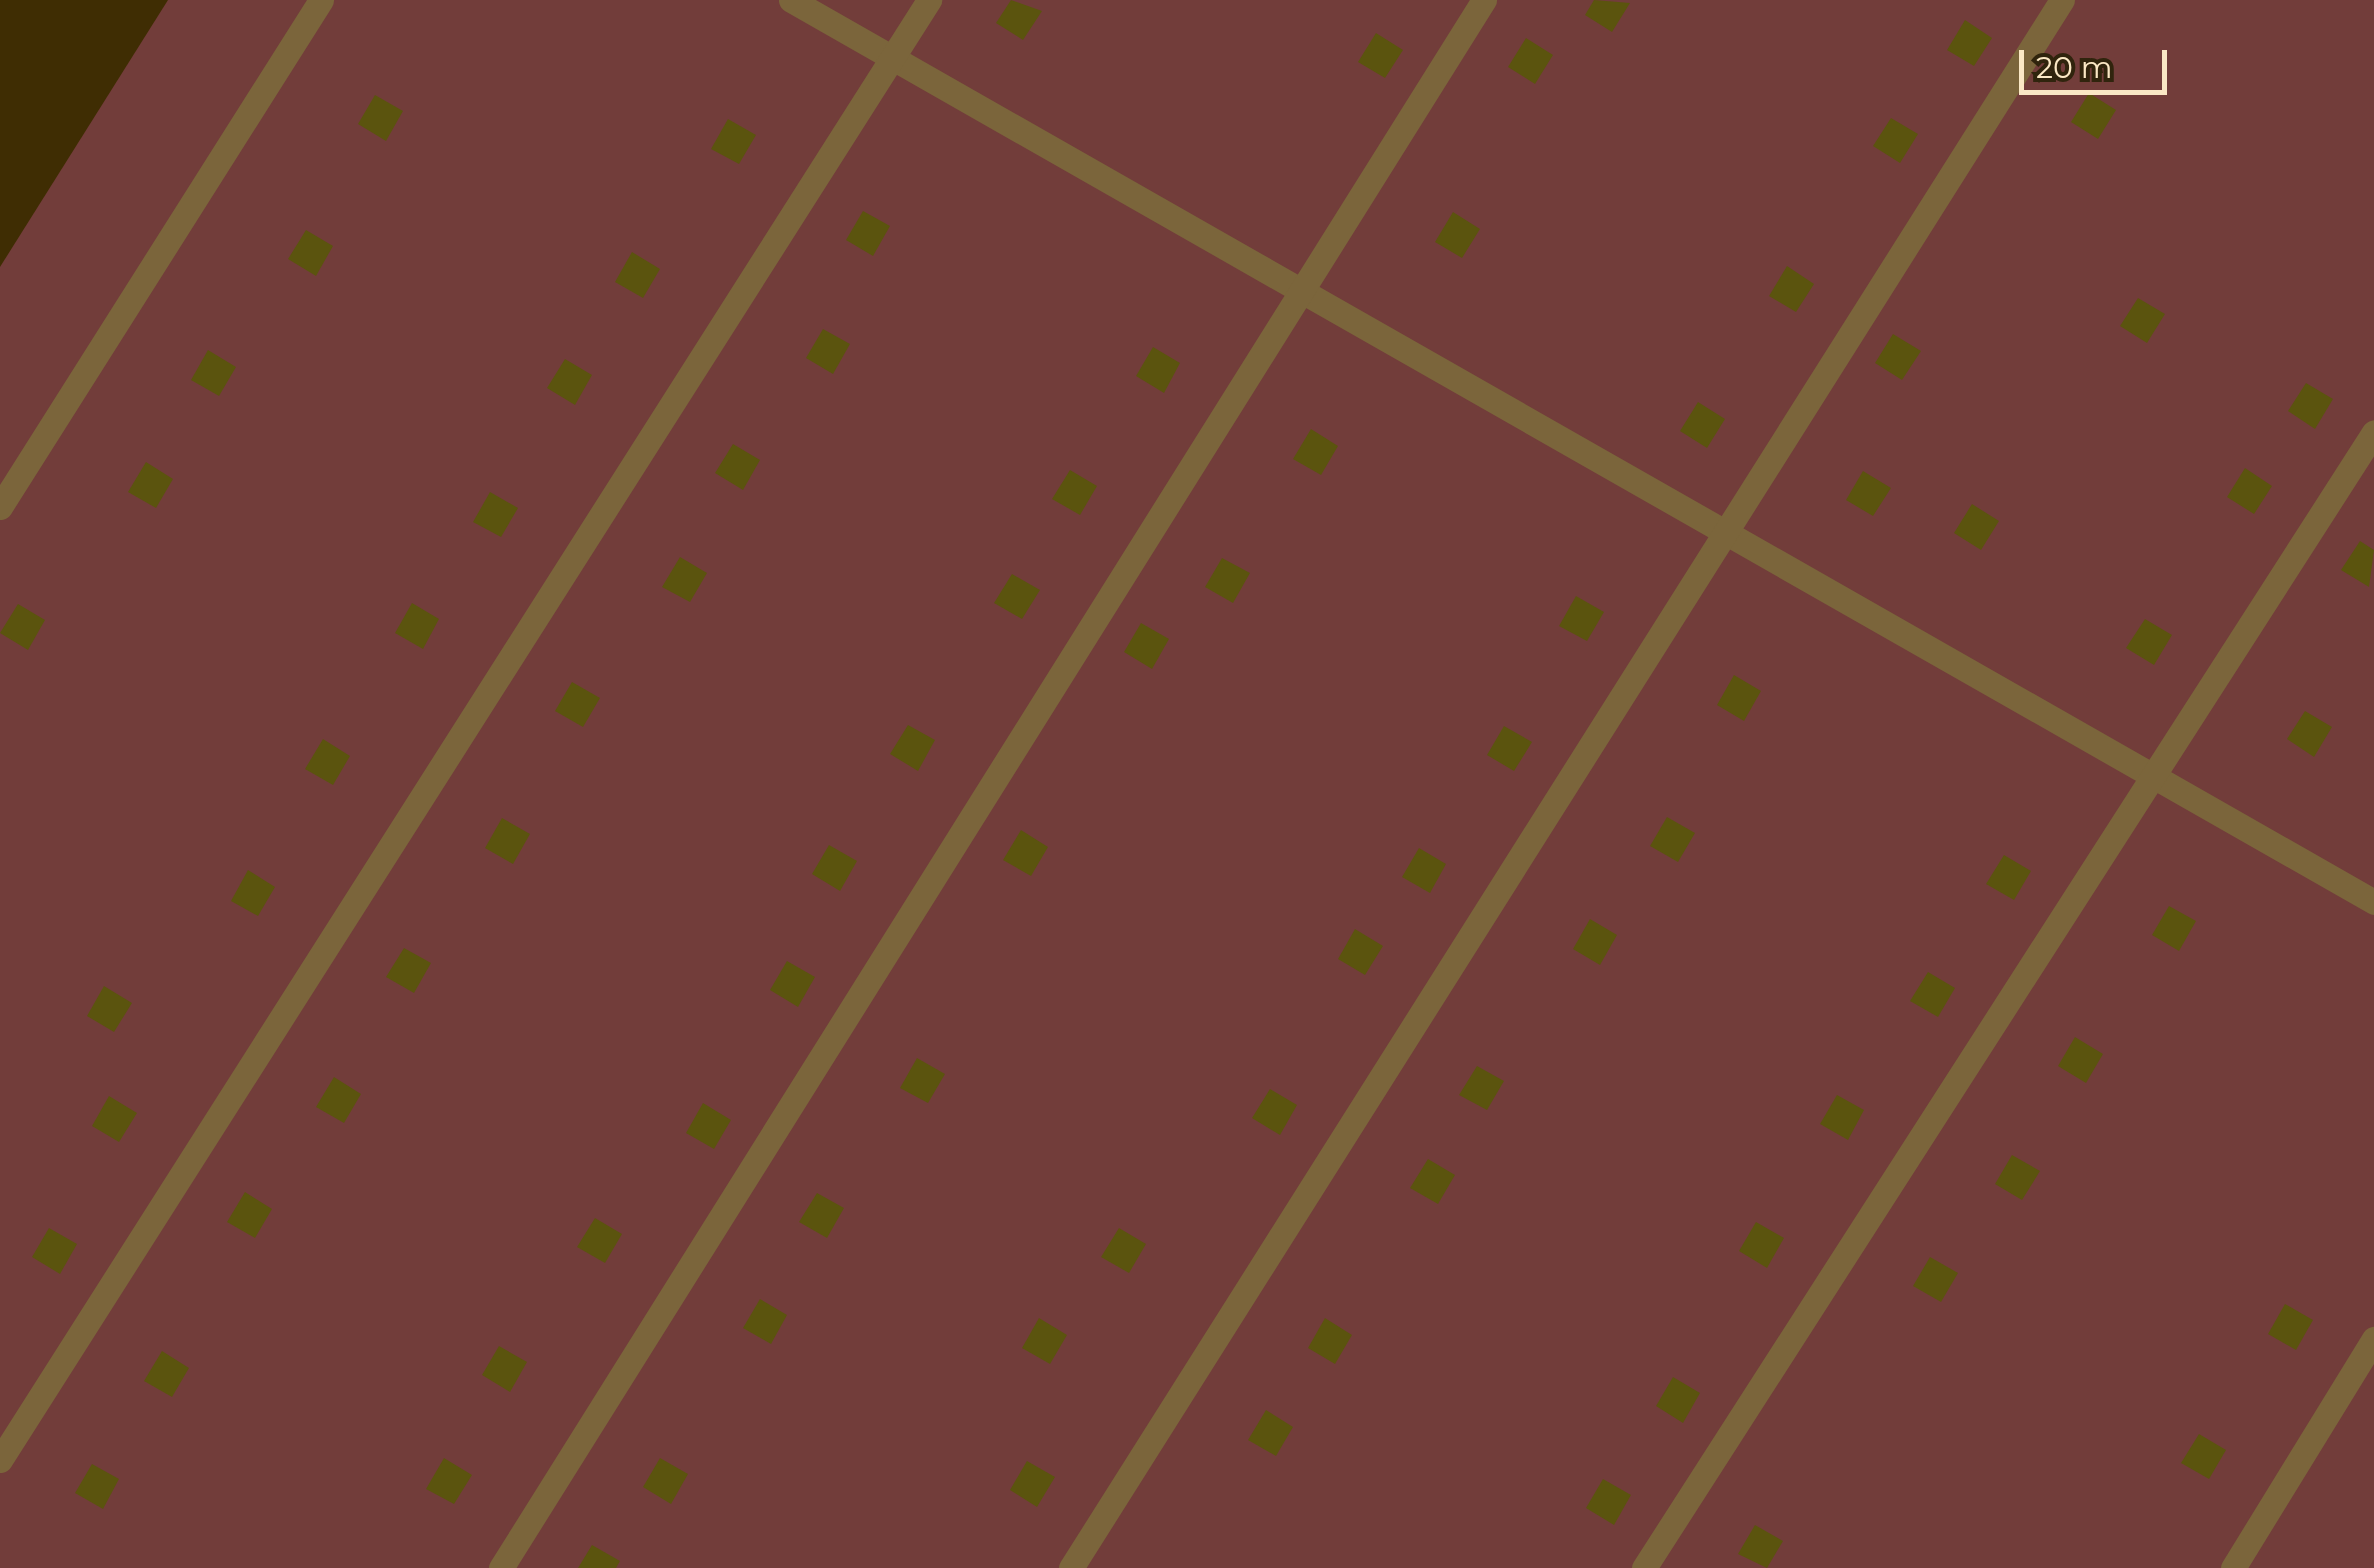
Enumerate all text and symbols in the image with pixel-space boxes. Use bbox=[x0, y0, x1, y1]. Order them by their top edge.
scale bar bbox=[2024, 30, 2172, 92]
text: 20 m bbox=[2036, 49, 2113, 86]

